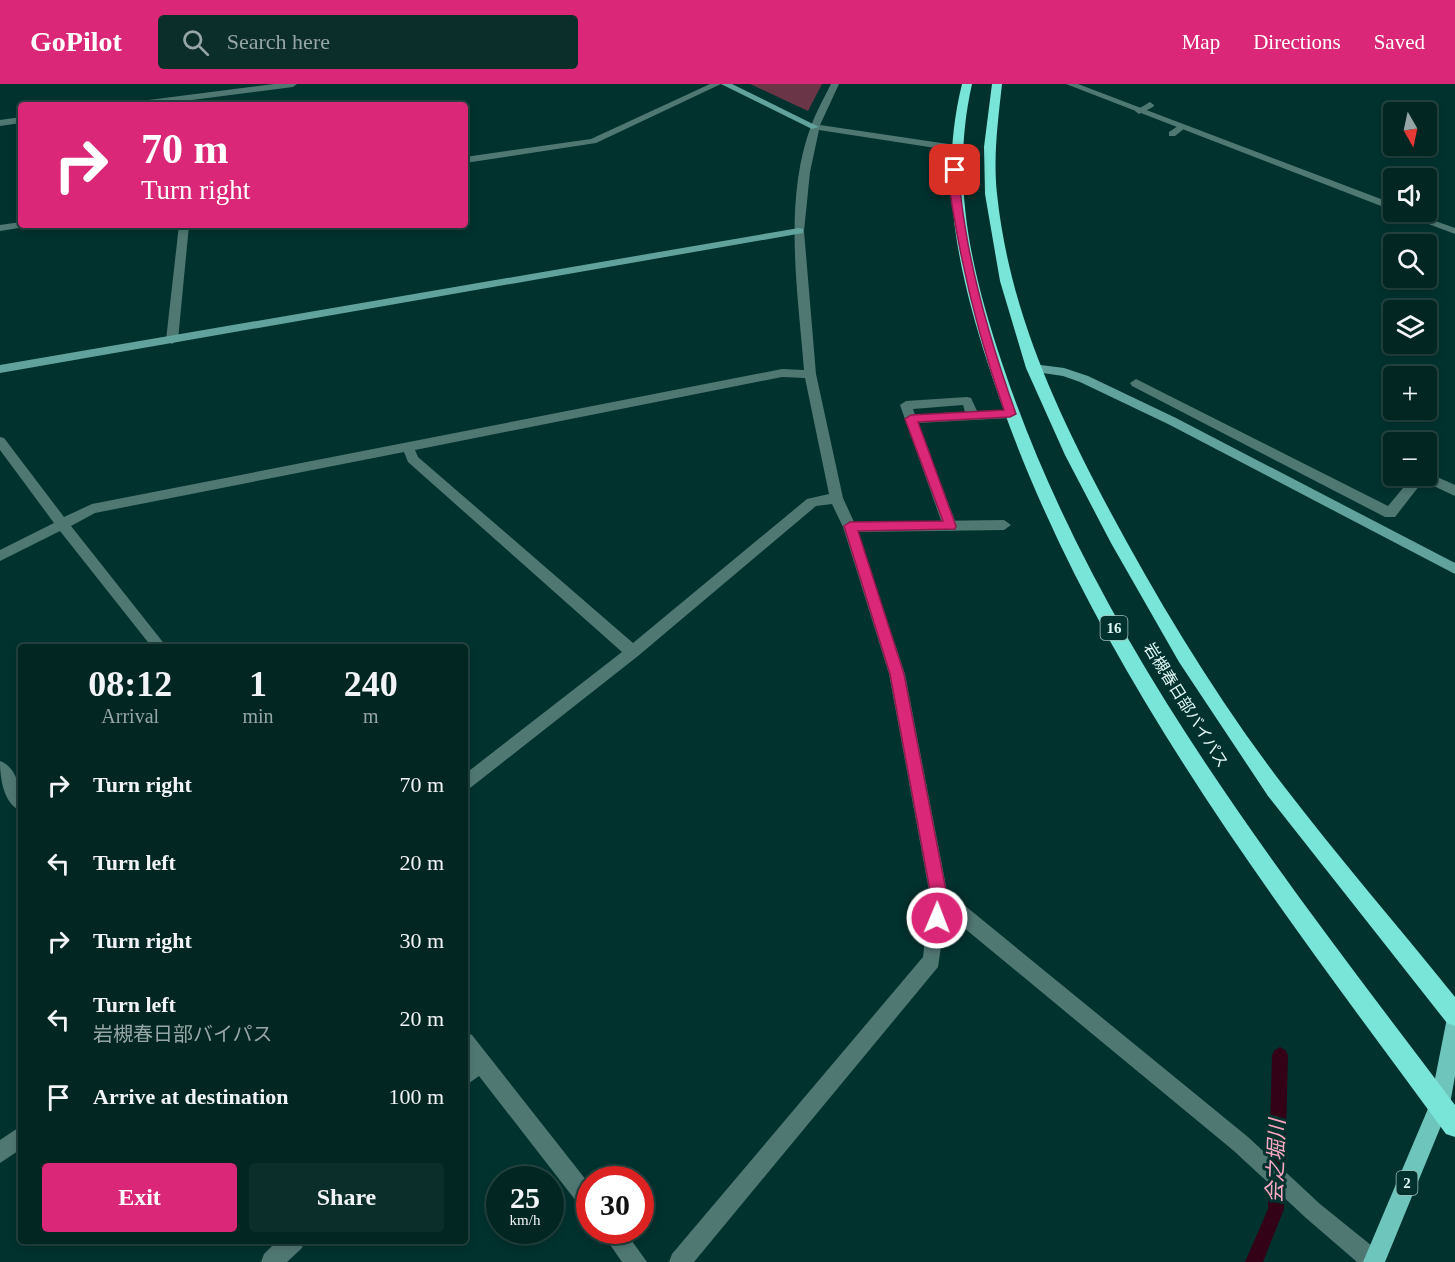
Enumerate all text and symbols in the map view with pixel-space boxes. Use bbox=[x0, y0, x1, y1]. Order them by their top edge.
search box bbox=[158, 15, 578, 69]
text: GoPilot bbox=[30, 26, 122, 57]
icon: search bbox=[179, 26, 212, 59]
text: Search here bbox=[227, 29, 330, 54]
text: Map bbox=[1182, 30, 1220, 54]
text: Directions bbox=[1253, 30, 1341, 54]
text: Saved bbox=[1374, 30, 1425, 54]
north arrow bbox=[1383, 102, 1437, 156]
map controls bbox=[1383, 102, 1437, 486]
icon: right bbox=[42, 126, 120, 204]
text: 70 m bbox=[141, 126, 229, 172]
pin bbox=[929, 144, 980, 195]
icon: arrive bbox=[938, 153, 971, 186]
button: sound bbox=[1383, 168, 1437, 222]
text: Turn right bbox=[141, 175, 250, 205]
button: search bbox=[1383, 234, 1437, 288]
button: layers bbox=[1383, 300, 1437, 354]
button: + bbox=[1383, 366, 1437, 420]
button: − bbox=[1383, 432, 1437, 486]
road number: 16 bbox=[1100, 616, 1128, 640]
street label: 岩槻春日部バイパス bbox=[1141, 640, 1231, 770]
text: 08:12 bbox=[88, 664, 172, 704]
text: 1 bbox=[249, 664, 267, 704]
text: 240 bbox=[344, 664, 398, 704]
text: Arrival bbox=[101, 705, 159, 727]
text: min bbox=[242, 705, 274, 727]
text: m bbox=[363, 705, 379, 727]
icon: right bbox=[42, 769, 75, 802]
text: Turn right bbox=[93, 772, 192, 797]
text: 70 m bbox=[399, 772, 444, 797]
icon: left bbox=[42, 847, 75, 880]
text: Turn left bbox=[93, 850, 176, 875]
text: 20 m bbox=[399, 850, 444, 875]
position arrow bbox=[905, 886, 969, 950]
icon: right bbox=[42, 925, 75, 958]
text: Turn right bbox=[93, 928, 192, 953]
text: 30 m bbox=[399, 928, 444, 953]
text: Turn left bbox=[93, 992, 176, 1017]
icon: left bbox=[42, 1003, 75, 1036]
text: 20 m bbox=[399, 1006, 444, 1031]
text: 岩槻春日部バイパス bbox=[93, 1023, 273, 1045]
icon: arrive bbox=[42, 1081, 75, 1114]
text: Arrive at destination bbox=[93, 1084, 289, 1109]
text: 100 m bbox=[388, 1084, 444, 1109]
water label: 会之堀川 bbox=[1263, 1117, 1290, 1203]
button: Exit bbox=[42, 1163, 237, 1232]
button: Share bbox=[249, 1163, 444, 1232]
speed limit sign: 30 bbox=[576, 1166, 654, 1244]
road number: 2 bbox=[1396, 1171, 1418, 1195]
text: 25 bbox=[510, 1181, 540, 1214]
text: km/h bbox=[510, 1212, 540, 1228]

